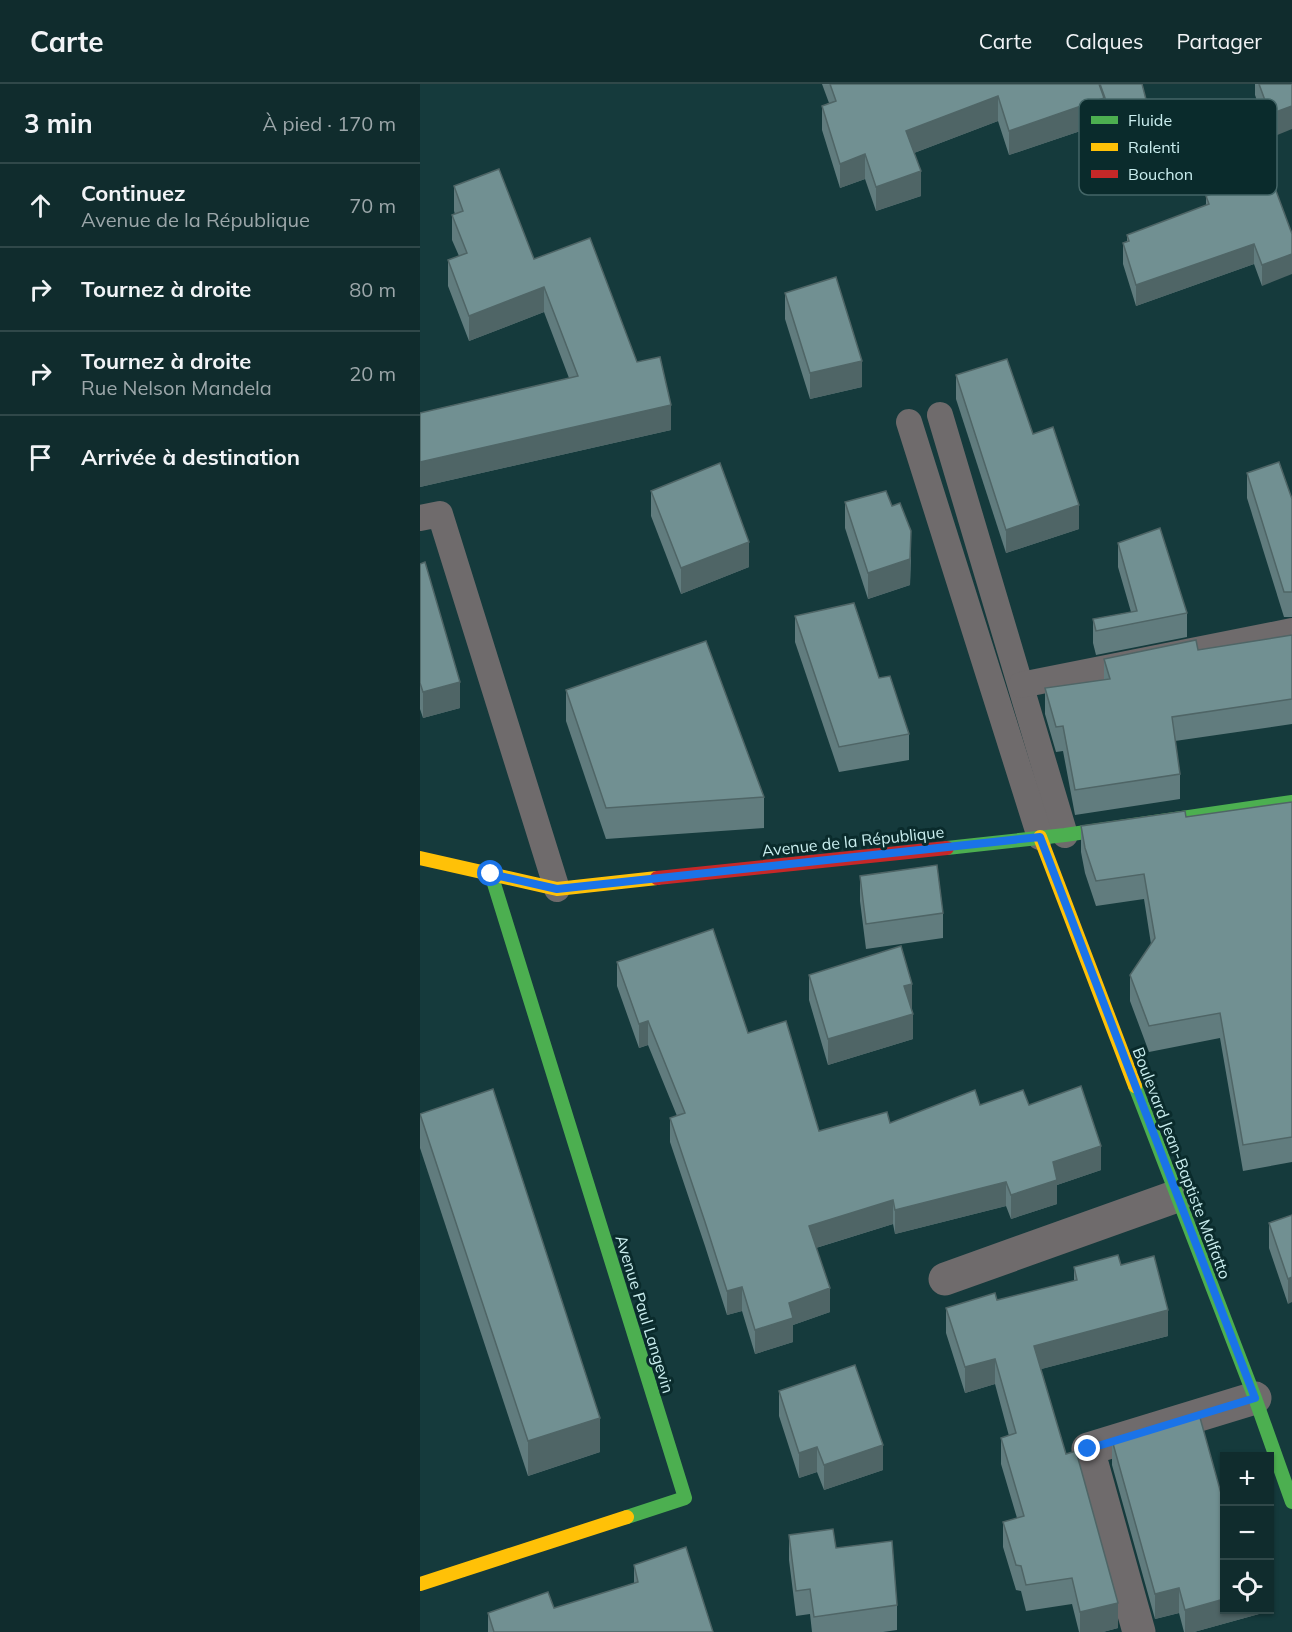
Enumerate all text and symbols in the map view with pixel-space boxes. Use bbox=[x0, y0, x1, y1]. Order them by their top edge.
text: Carte bbox=[30, 24, 104, 59]
text: Carte bbox=[979, 28, 1032, 54]
text: Calques bbox=[1065, 28, 1143, 54]
text: Partager bbox=[1176, 28, 1262, 54]
legend bbox=[1079, 99, 1277, 195]
text: 3 min bbox=[24, 107, 93, 140]
text: Fluide bbox=[1128, 110, 1172, 130]
text: À pied · 170 m bbox=[263, 111, 396, 136]
text: Ralenti bbox=[1128, 137, 1180, 157]
text: Bouchon bbox=[1128, 164, 1193, 184]
text: Continuez bbox=[81, 179, 186, 207]
icon: ahead bbox=[24, 189, 57, 222]
text: 70 m bbox=[349, 193, 396, 218]
text: Avenue de la République bbox=[81, 207, 310, 232]
icon: right bbox=[24, 273, 57, 306]
text: Tournez à droite bbox=[81, 275, 251, 303]
text: 80 m bbox=[349, 277, 396, 302]
text: Tournez à droite bbox=[81, 347, 251, 375]
icon: right bbox=[24, 357, 57, 390]
text: 20 m bbox=[349, 361, 396, 386]
text: Rue Nelson Mandela bbox=[81, 375, 272, 400]
icon: arrive bbox=[24, 441, 57, 474]
text: Arrivée à destination bbox=[81, 443, 300, 471]
street label: Avenue de la République bbox=[761, 821, 945, 861]
route start bbox=[477, 860, 503, 886]
street label: Boulevard Jean-Baptiste Malfatto bbox=[1128, 1044, 1236, 1282]
street label: Avenue Paul Langevin bbox=[611, 1232, 679, 1396]
route end bbox=[1074, 1435, 1100, 1461]
map controls bbox=[1220, 1452, 1274, 1614]
button: + bbox=[1220, 1452, 1274, 1506]
button: − bbox=[1220, 1506, 1274, 1560]
button: locate bbox=[1220, 1560, 1274, 1614]

